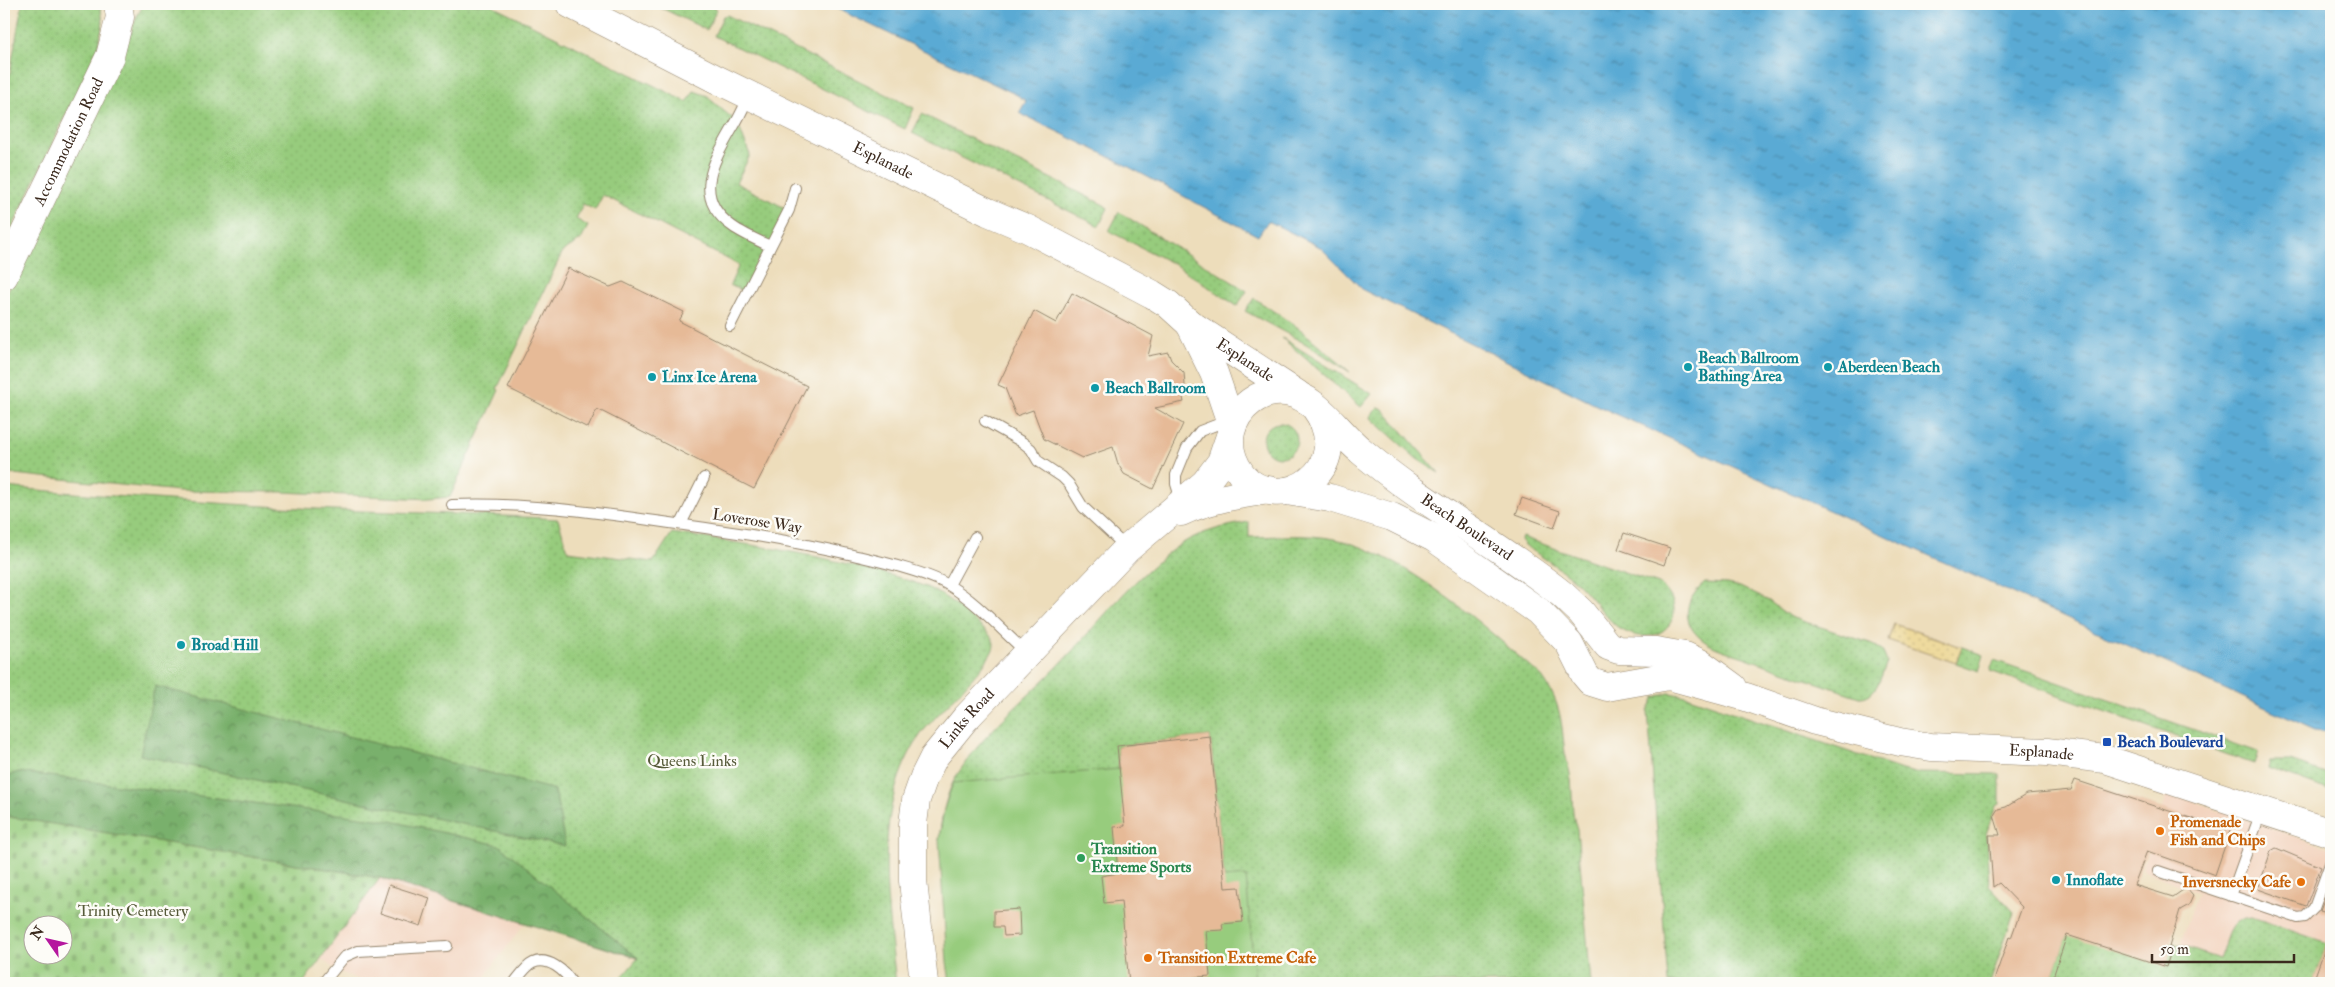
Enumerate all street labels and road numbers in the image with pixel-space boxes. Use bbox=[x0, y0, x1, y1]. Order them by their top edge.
street label: Accommodation Road bbox=[29, 74, 108, 210]
street label: Esplanade bbox=[849, 137, 917, 184]
street label: Esplanade bbox=[1213, 334, 1278, 386]
street label: Beach Boulevard bbox=[1417, 489, 1517, 565]
street label: Loverose Way bbox=[711, 504, 804, 538]
street label: Links Road bbox=[935, 684, 999, 753]
street label: Esplanade bbox=[2008, 740, 2075, 765]

